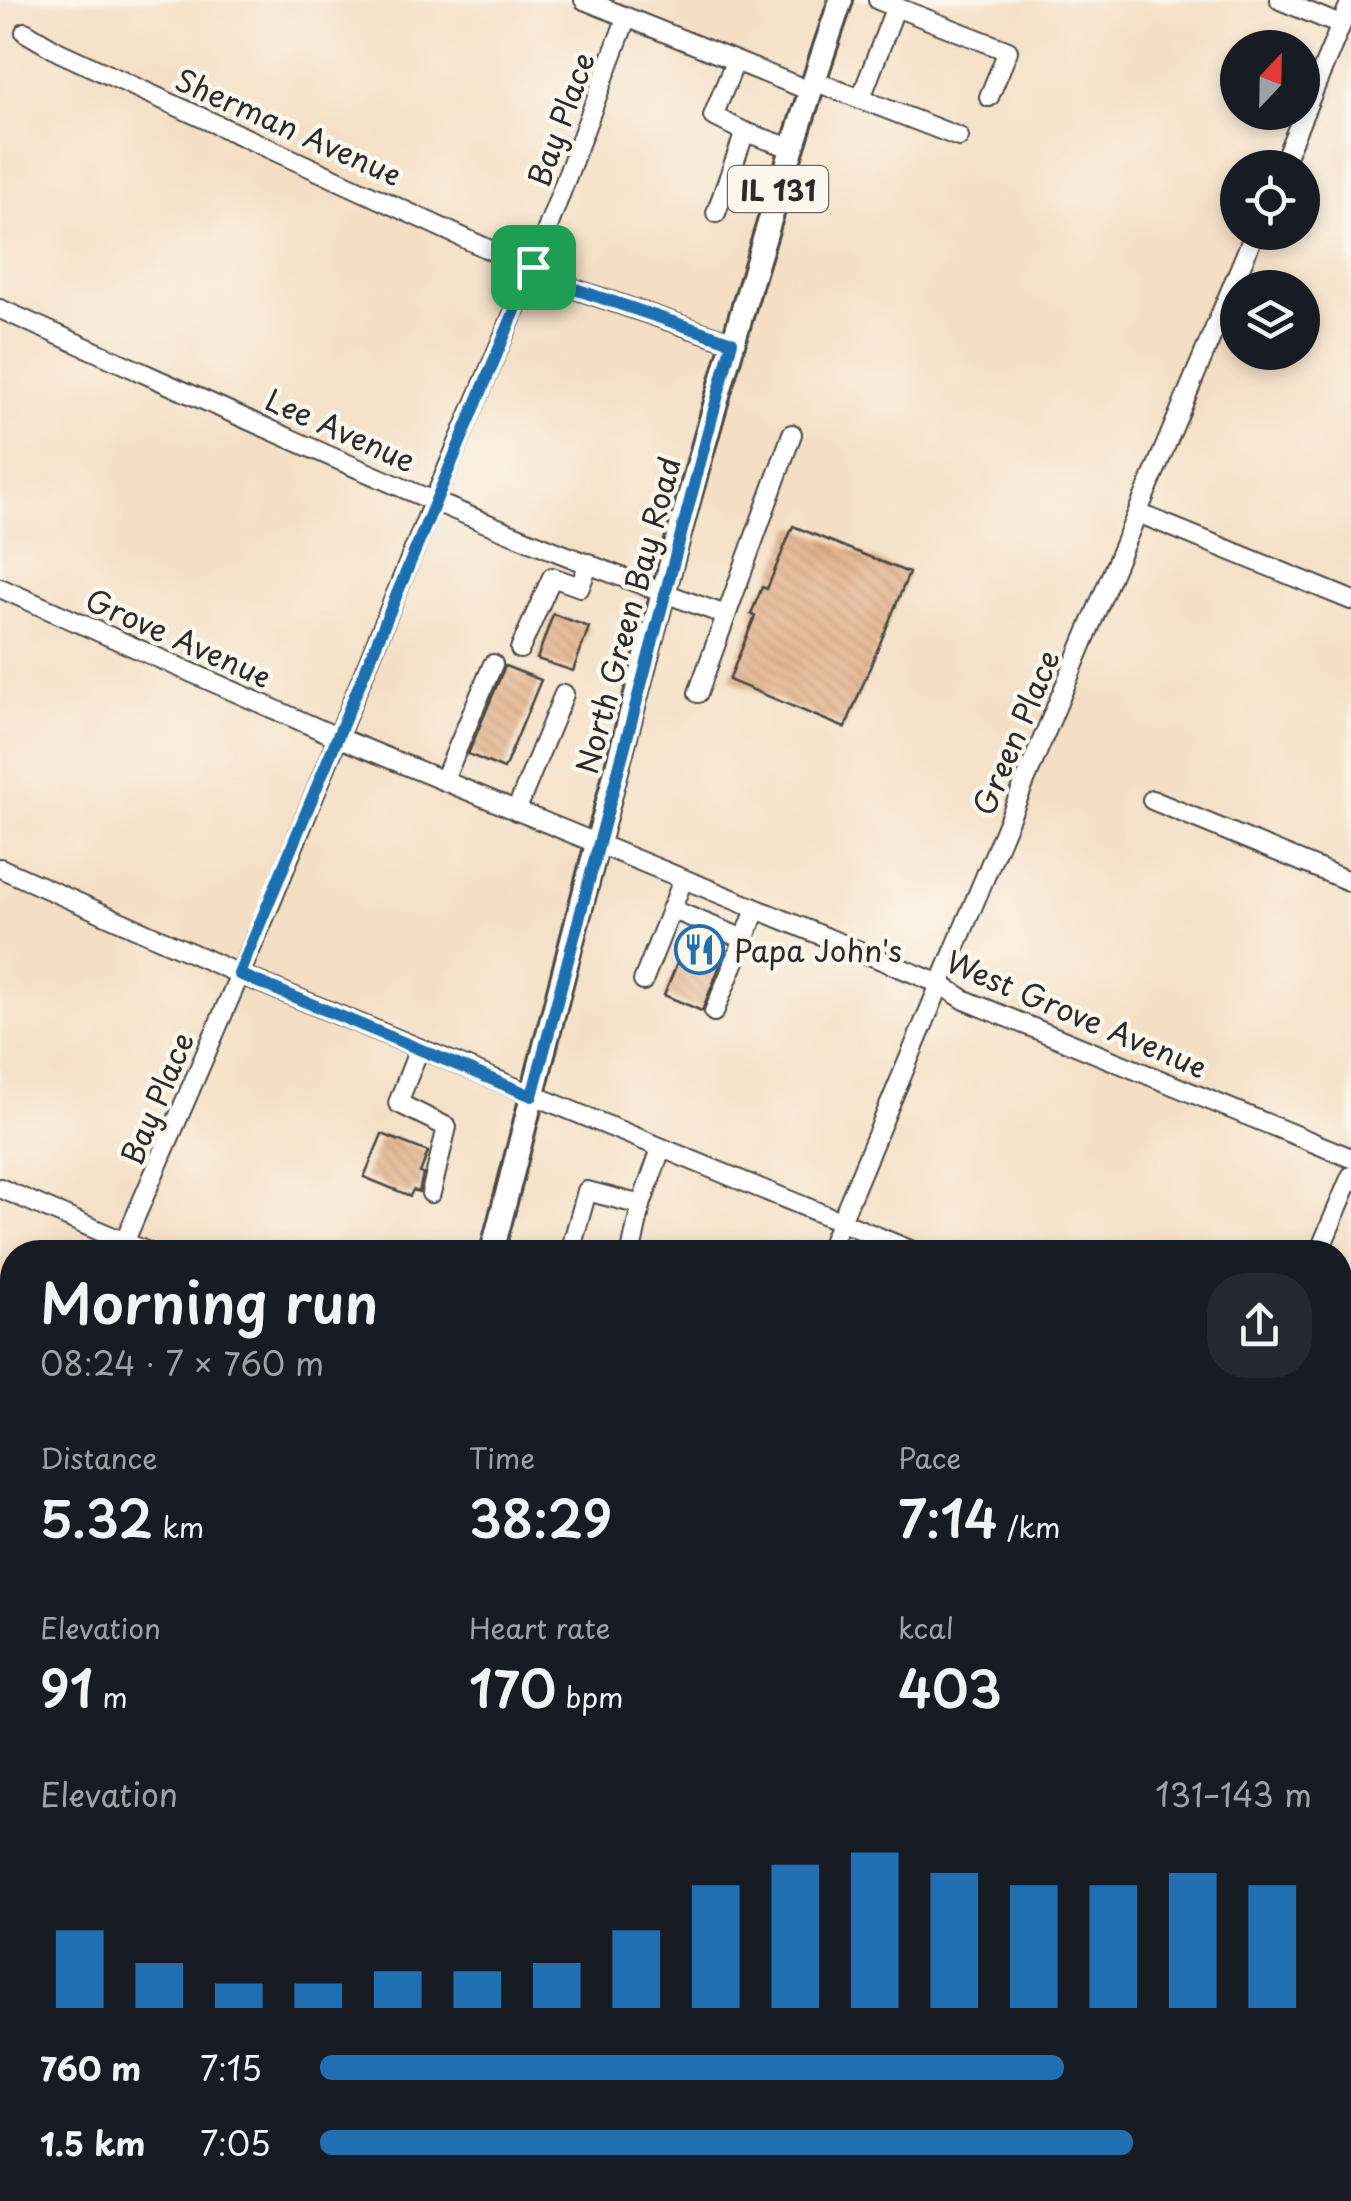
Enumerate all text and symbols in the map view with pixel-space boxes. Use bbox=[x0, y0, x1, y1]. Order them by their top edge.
north arrow bbox=[1220, 30, 1320, 130]
map controls bbox=[1220, 30, 1320, 370]
street label: Bay Place bbox=[515, 46, 605, 192]
street label: Sherman Avenue bbox=[169, 56, 409, 196]
button: locate bbox=[1220, 150, 1320, 250]
road number: IL 131 bbox=[728, 166, 828, 212]
pin bbox=[491, 225, 576, 310]
icon: arrive bbox=[506, 240, 561, 295]
button: layers bbox=[1220, 270, 1320, 370]
street label: Lee Avenue bbox=[259, 376, 423, 482]
street label: North Green Bay Road bbox=[563, 452, 691, 778]
street label: Grove Avenue bbox=[79, 576, 279, 698]
street label: Green Place bbox=[960, 642, 1070, 822]
restaurant icon: Papa John's bbox=[673, 923, 725, 975]
place label: Papa John's bbox=[734, 927, 902, 972]
street label: West Grove Avenue bbox=[940, 938, 1214, 1088]
street label: Bay Place bbox=[108, 1025, 204, 1171]
text: Morning run bbox=[40, 1260, 378, 1343]
button: share bbox=[1207, 1273, 1312, 1378]
text: 08:24 · 7 × 760 m bbox=[40, 1339, 324, 1387]
text: Distance bbox=[40, 1436, 158, 1479]
text: Time bbox=[469, 1436, 535, 1479]
text: Pace bbox=[898, 1436, 961, 1479]
text: 5.32 bbox=[40, 1479, 153, 1555]
text: 38:29 bbox=[469, 1479, 612, 1555]
text: 7:14 bbox=[898, 1479, 998, 1555]
text: km bbox=[153, 1505, 204, 1548]
text: /km bbox=[998, 1505, 1061, 1548]
text: Elevation bbox=[40, 1606, 161, 1649]
text: Heart rate bbox=[469, 1606, 610, 1649]
text: kcal bbox=[898, 1606, 954, 1649]
text: 91 bbox=[40, 1649, 93, 1725]
text: 170 bbox=[469, 1649, 556, 1725]
text: 403 bbox=[898, 1649, 1002, 1725]
text: m bbox=[93, 1675, 128, 1718]
text: bpm bbox=[556, 1675, 624, 1718]
text: Elevation bbox=[40, 1770, 178, 1818]
text: 131–143 m bbox=[1155, 1770, 1312, 1818]
text: 760 m bbox=[40, 2044, 141, 2092]
text: 7:15 bbox=[200, 2044, 262, 2092]
text: 1.5 km bbox=[40, 2119, 145, 2167]
text: 7:05 bbox=[200, 2119, 271, 2167]

